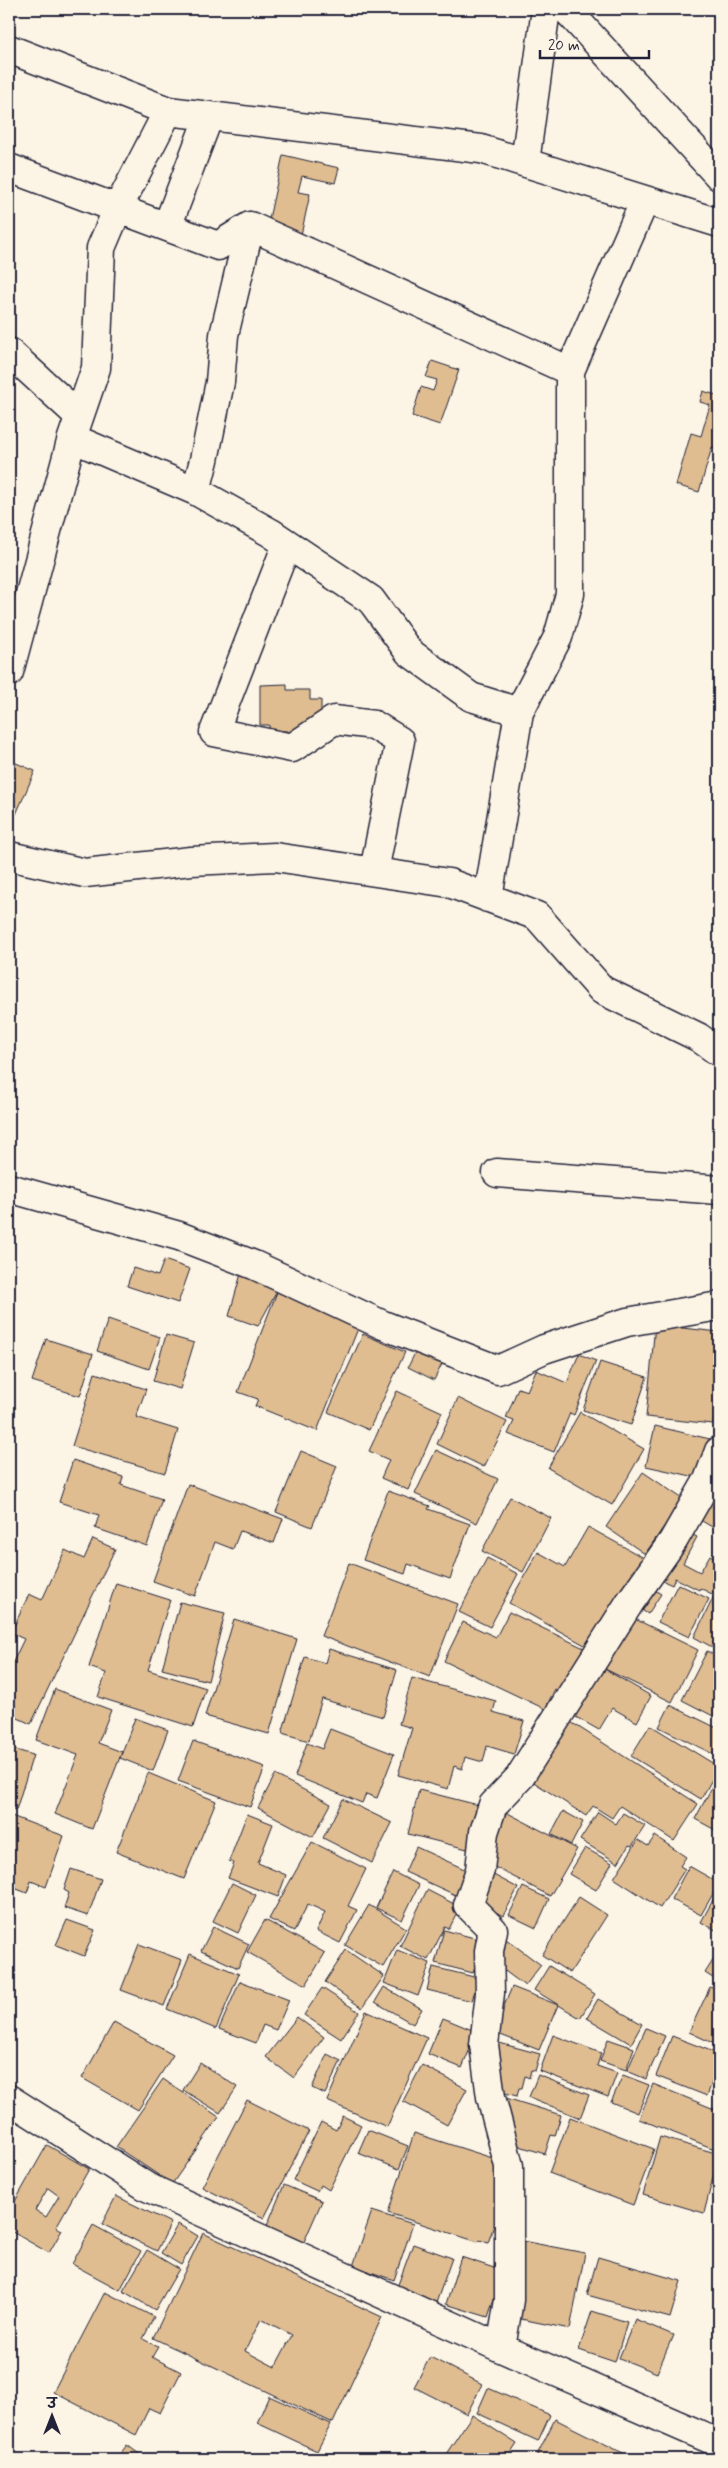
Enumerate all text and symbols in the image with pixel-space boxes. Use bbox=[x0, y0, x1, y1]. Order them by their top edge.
scale bar bbox=[540, 28, 649, 60]
text: 20 m bbox=[548, 36, 580, 56]
north arrow bbox=[28, 2390, 78, 2440]
text: उ bbox=[45, 2395, 58, 2413]

